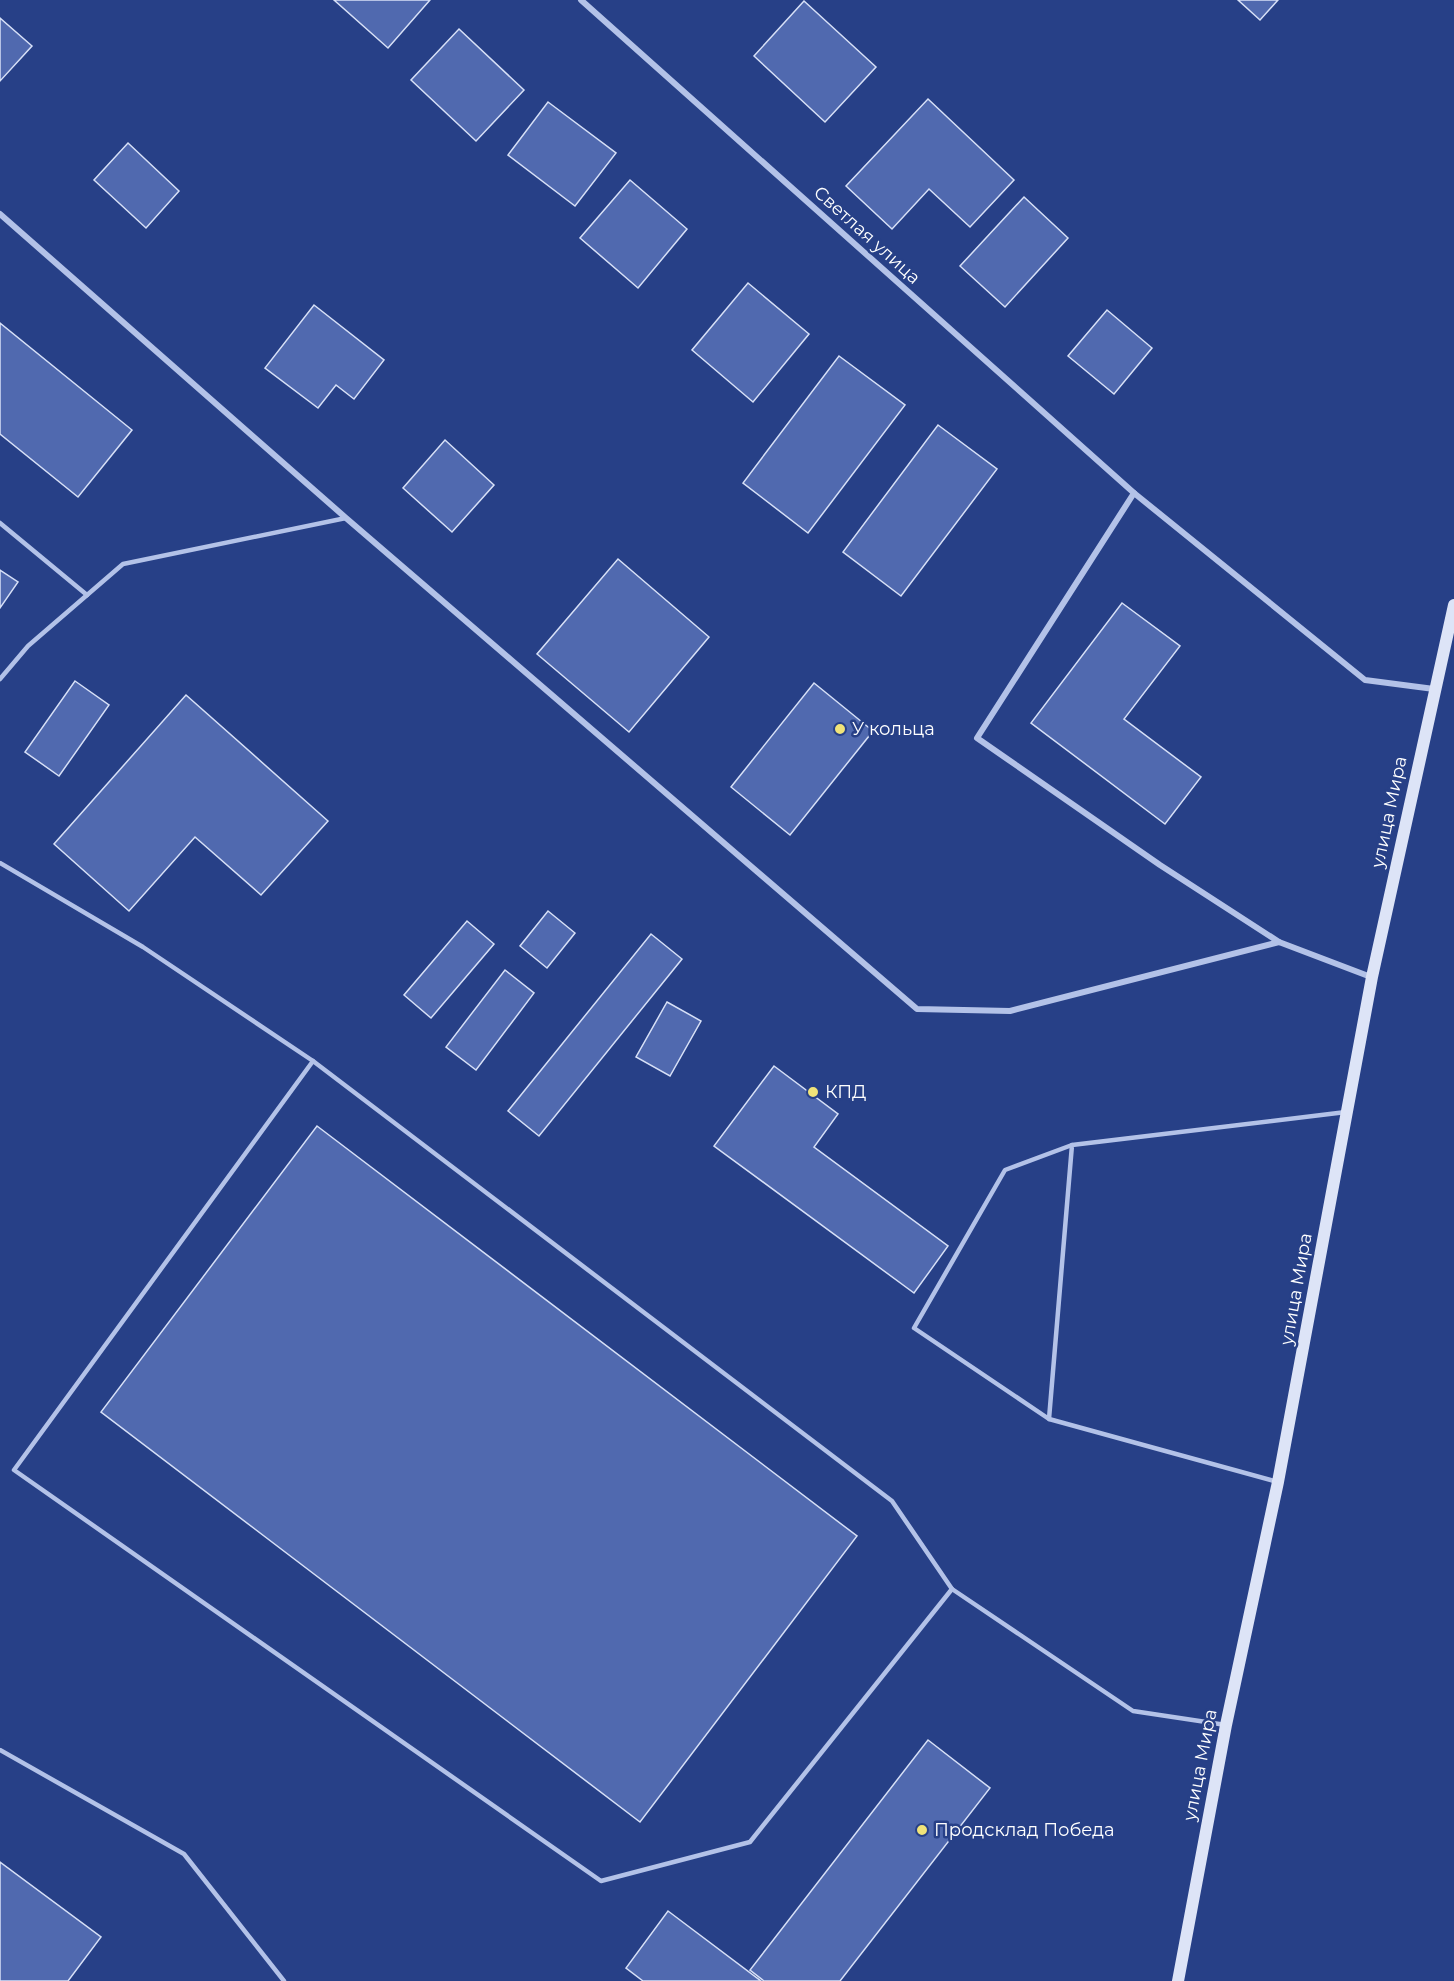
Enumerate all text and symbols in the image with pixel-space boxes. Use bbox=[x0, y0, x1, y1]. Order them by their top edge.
street label: Светлая улица bbox=[809, 181, 925, 289]
place label: У кольца bbox=[852, 718, 935, 740]
marker: У кольца bbox=[833, 722, 847, 736]
street label: улица Мира bbox=[1366, 754, 1412, 871]
place label: КПД bbox=[825, 1081, 866, 1103]
marker: КПД bbox=[806, 1085, 820, 1099]
street label: улица Мира bbox=[1275, 1231, 1317, 1348]
street label: улица Мира bbox=[1178, 1707, 1222, 1824]
place label: Продсклад Победа bbox=[934, 1819, 1115, 1841]
marker: Продсклад Победа bbox=[915, 1823, 929, 1837]

